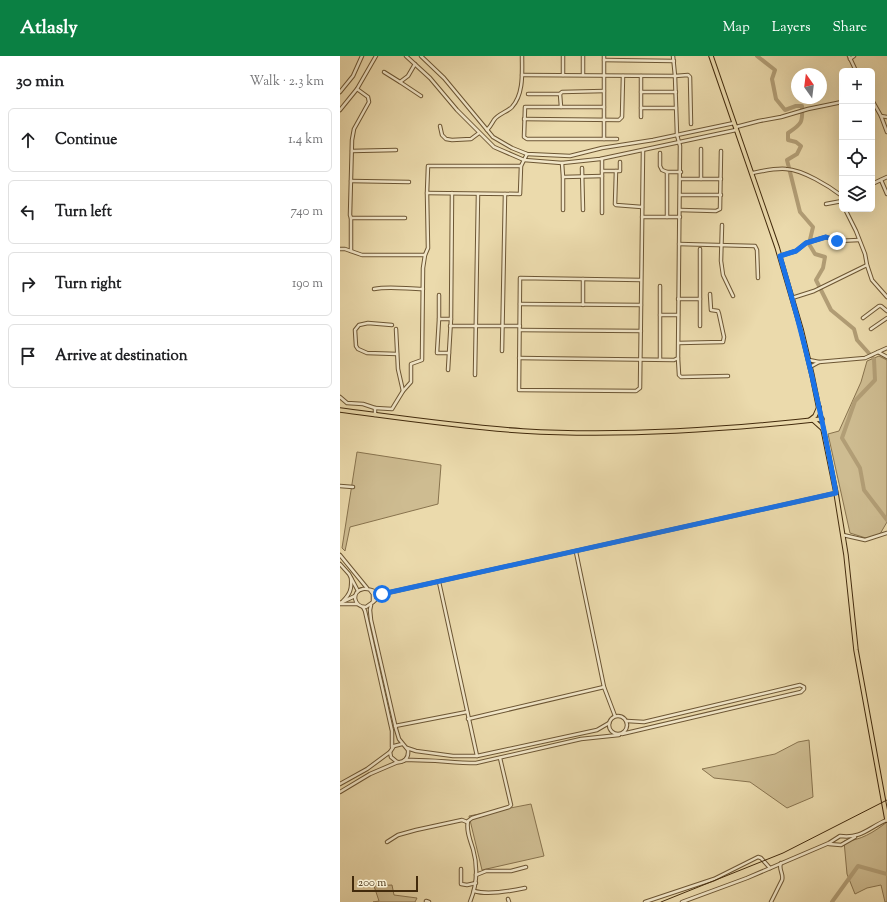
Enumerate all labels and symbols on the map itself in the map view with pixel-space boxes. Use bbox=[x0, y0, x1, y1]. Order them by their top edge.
north arrow bbox=[791, 68, 827, 104]
route end bbox=[828, 232, 846, 250]
route start bbox=[373, 585, 391, 603]
scale bar bbox=[352, 874, 418, 893]

